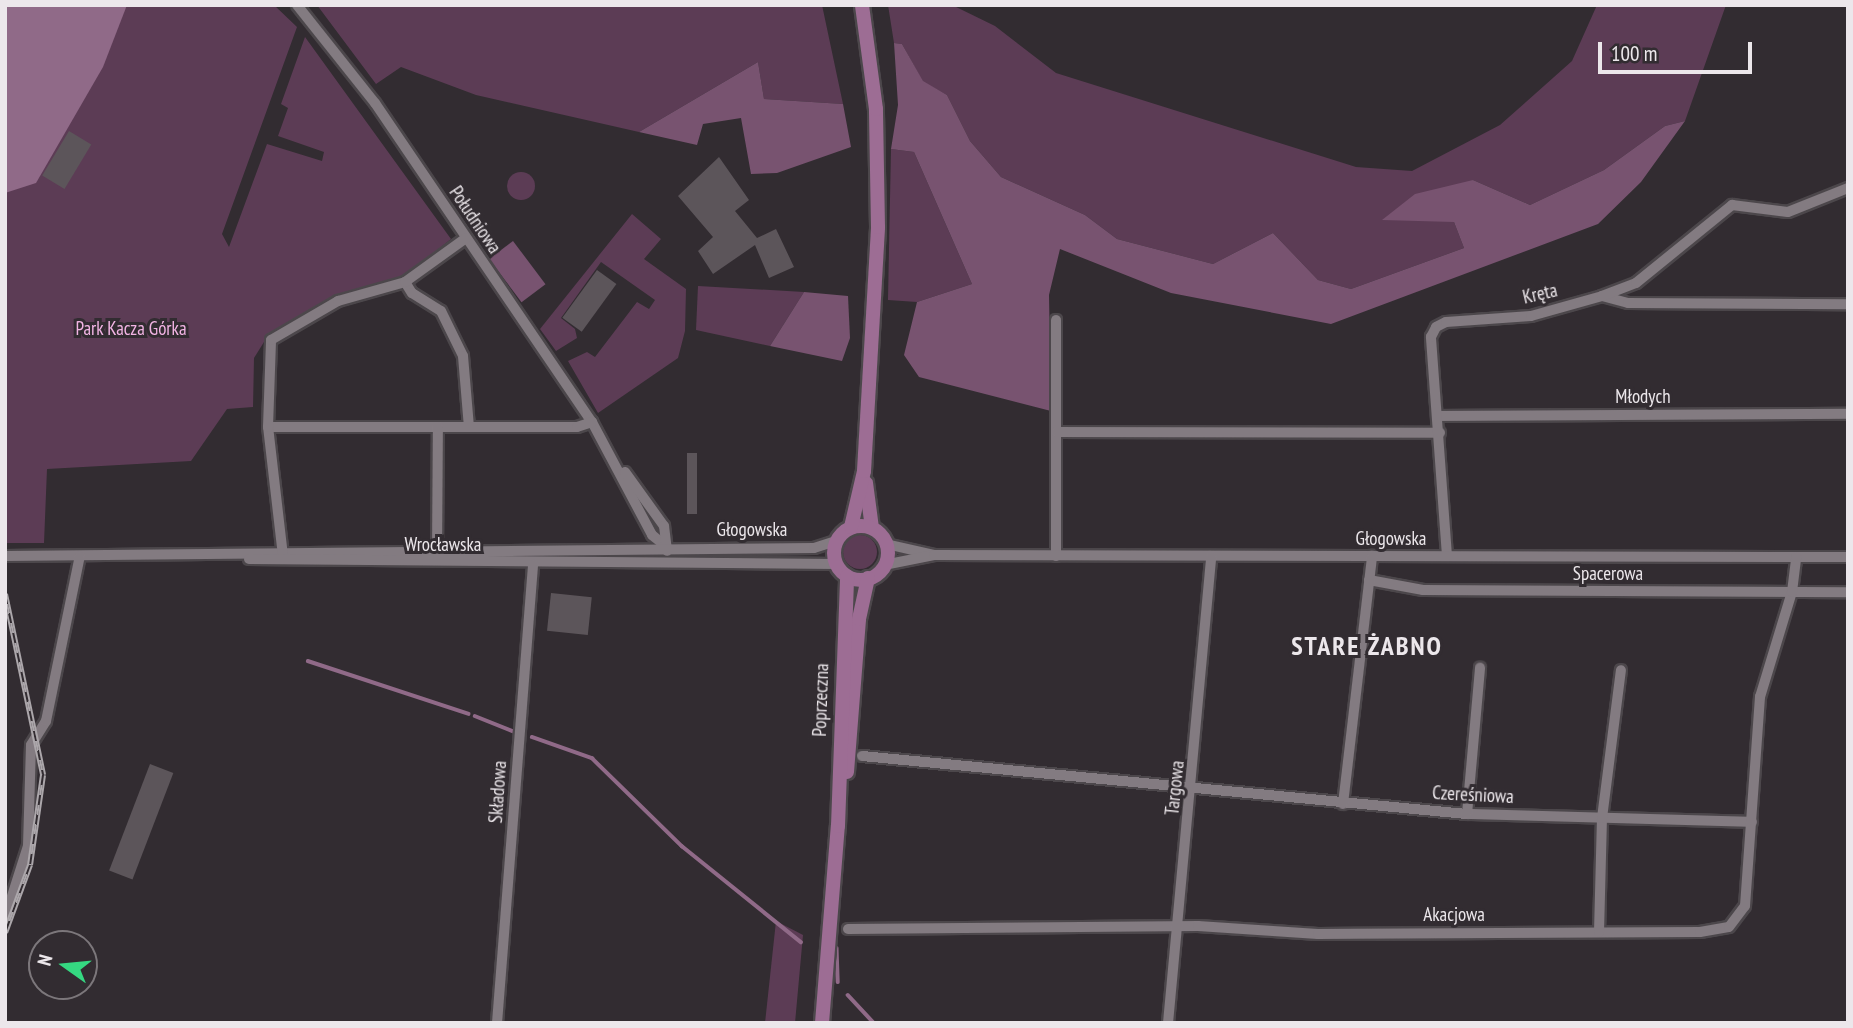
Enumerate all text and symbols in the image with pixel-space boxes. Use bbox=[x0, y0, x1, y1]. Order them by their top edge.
scale bar bbox=[1601, 28, 1755, 72]
text: 100 m bbox=[1611, 40, 1657, 67]
street label: Południowa bbox=[444, 182, 506, 258]
street label: Kręta bbox=[1520, 279, 1560, 309]
park label: Park Kacza Górka bbox=[75, 318, 187, 340]
street label: Młodych bbox=[1615, 386, 1671, 408]
street label: Głogowska bbox=[717, 519, 787, 541]
street label: Głogowska bbox=[1356, 528, 1426, 550]
street label: Wrocławska bbox=[405, 534, 481, 556]
street label: Spacerowa bbox=[1573, 563, 1643, 585]
district label: STARE ŻABNO bbox=[1292, 630, 1442, 662]
street label: Poprzeczna bbox=[808, 663, 834, 737]
street label: Składowa bbox=[484, 760, 512, 824]
street label: Targowa bbox=[1161, 760, 1189, 816]
street label: Czereśniowa bbox=[1432, 781, 1514, 809]
street label: Akacjowa bbox=[1423, 904, 1485, 926]
north arrow bbox=[28, 930, 98, 1000]
text: N bbox=[32, 952, 58, 968]

